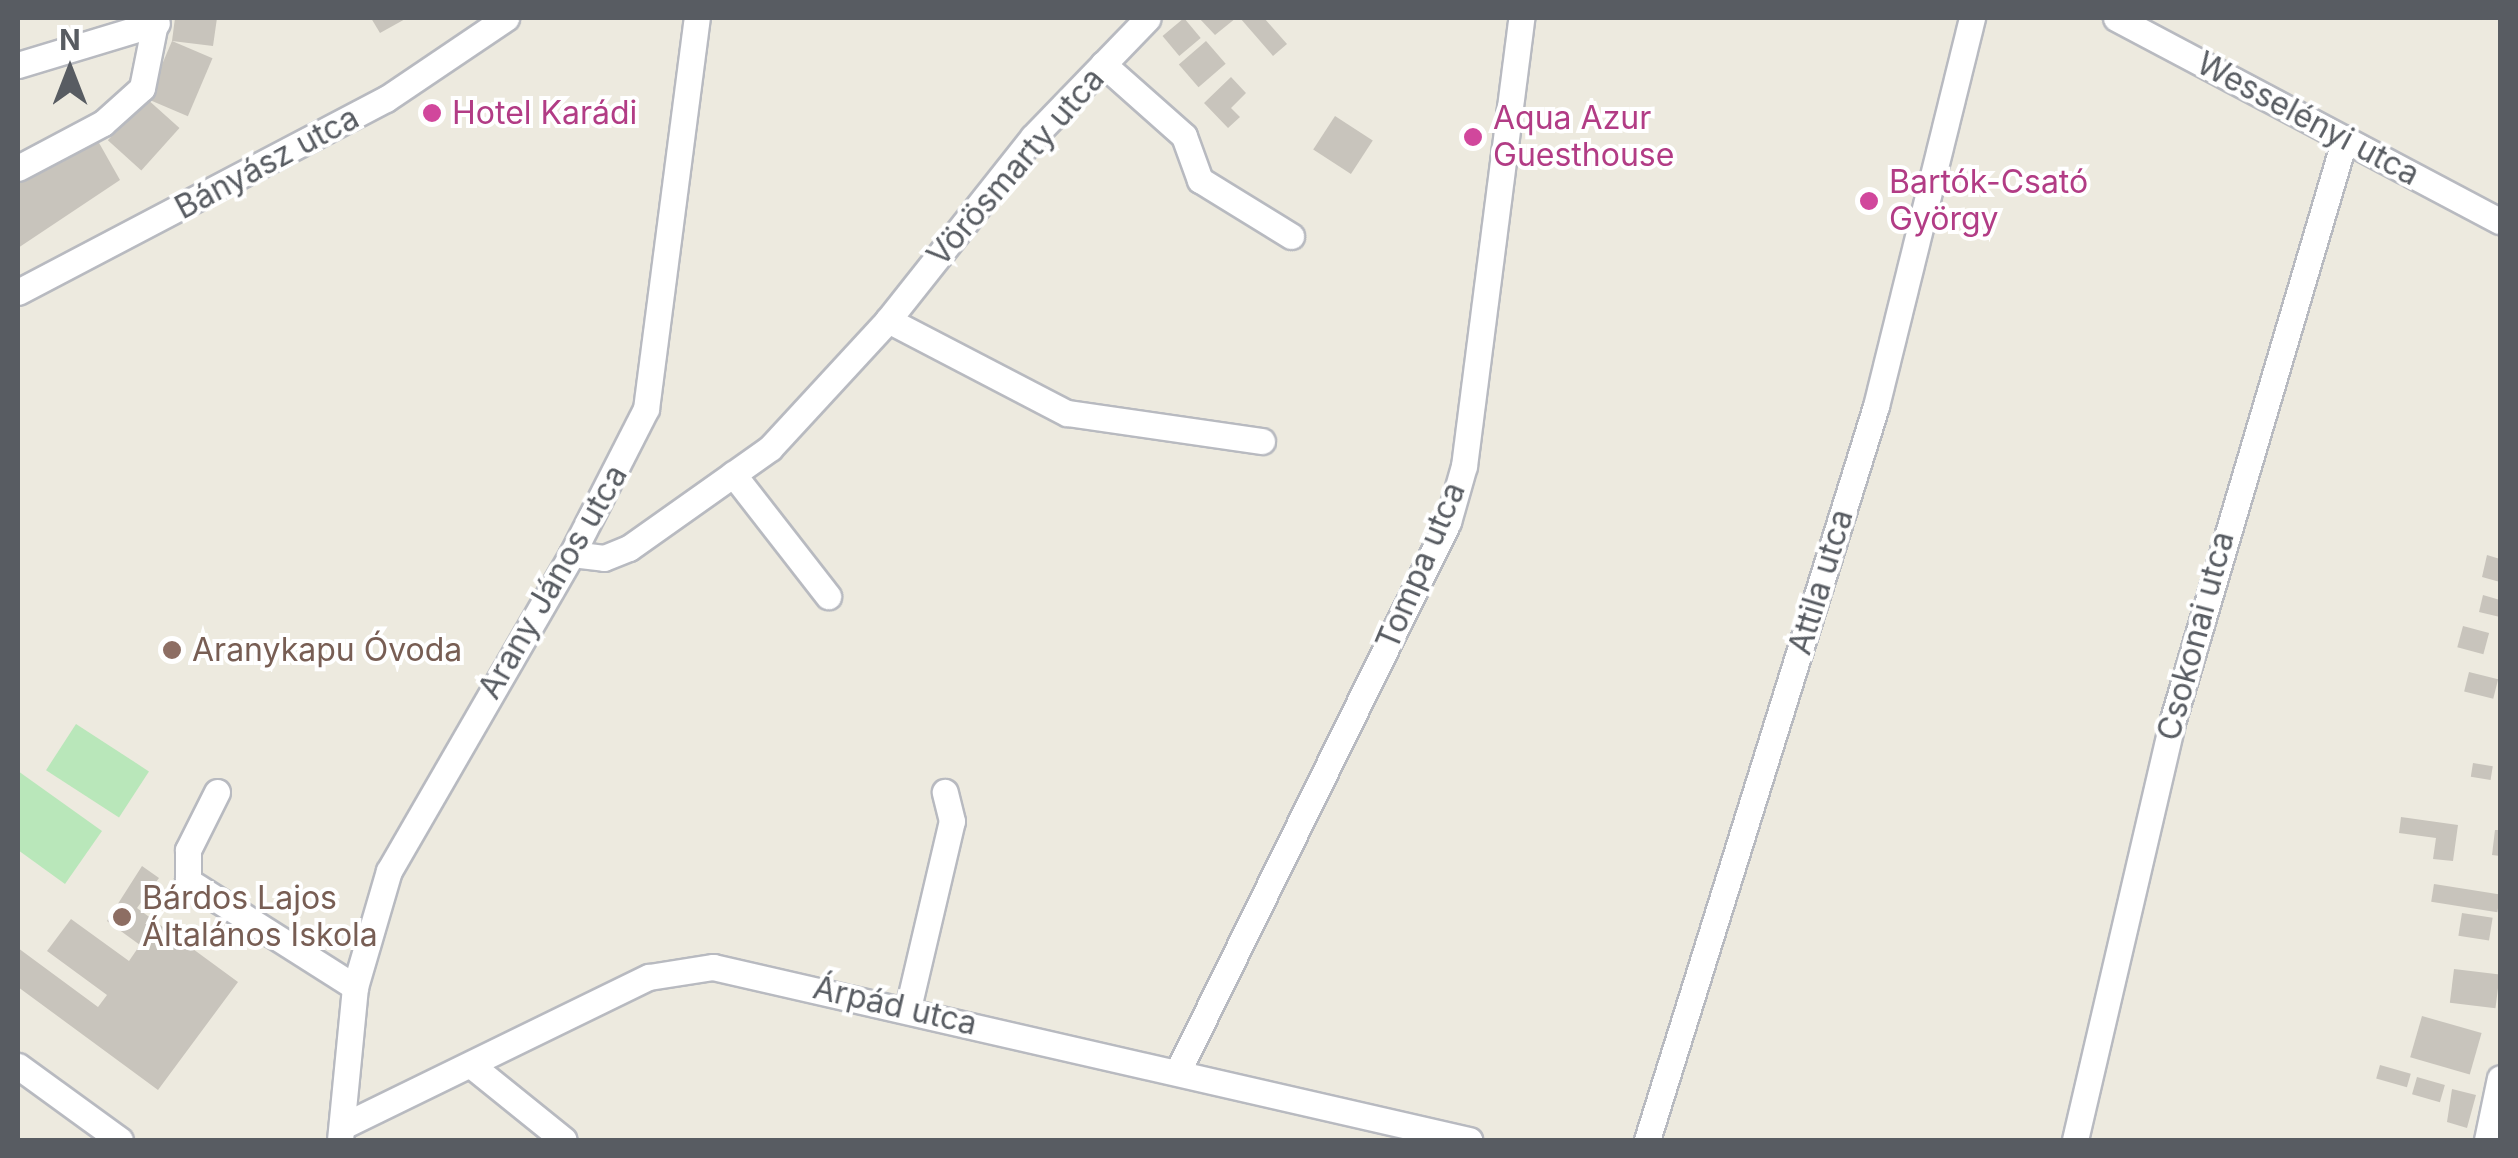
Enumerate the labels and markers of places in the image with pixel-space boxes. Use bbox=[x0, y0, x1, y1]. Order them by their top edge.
place label: Hotel Karádi bbox=[452, 94, 637, 132]
place label: Aqua Azur Guesthouse bbox=[1493, 100, 1674, 175]
marker: Hotel Karádi bbox=[421, 102, 443, 124]
marker: Aqua Azur Guesthouse bbox=[1462, 126, 1484, 148]
place label: Bartók-Csató György bbox=[1889, 164, 2088, 239]
marker: Bartók-Csató György bbox=[1858, 190, 1880, 212]
place label: Aranykapu Óvoda bbox=[192, 631, 462, 669]
marker: Aranykapu Óvoda bbox=[161, 639, 183, 661]
place label: Bárdos Lajos Általános Iskola bbox=[142, 880, 378, 955]
marker: Bárdos Lajos Általános Iskola bbox=[111, 906, 133, 928]

